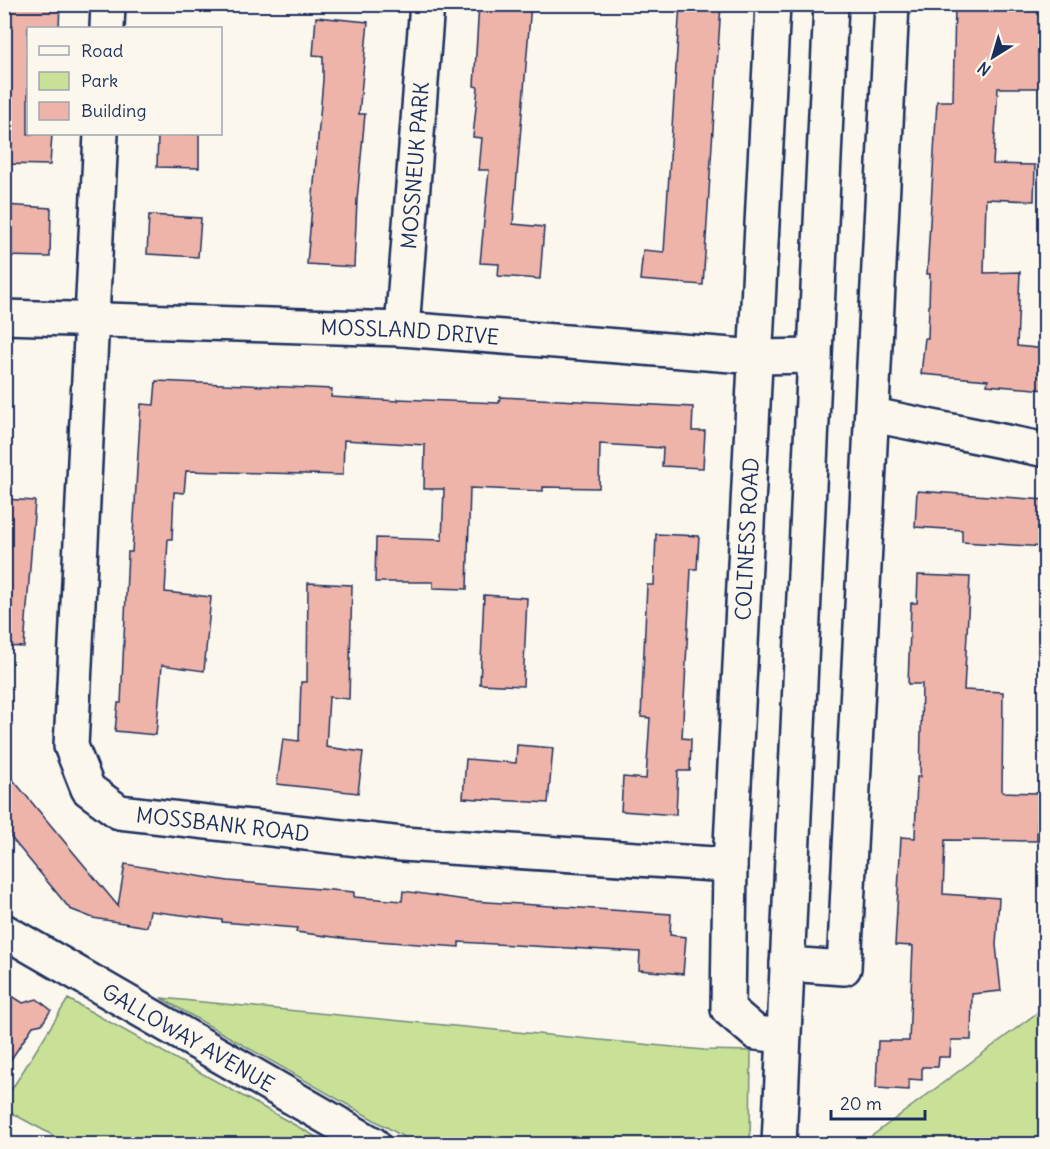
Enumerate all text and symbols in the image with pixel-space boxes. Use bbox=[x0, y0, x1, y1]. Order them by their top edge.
legend bbox=[27, 27, 222, 135]
north arrow bbox=[963, 27, 1023, 87]
text: Road bbox=[81, 39, 124, 62]
text: N bbox=[974, 58, 994, 80]
text: Park bbox=[81, 69, 118, 92]
street label: MOSSNEUK PARK bbox=[395, 81, 434, 250]
text: Building bbox=[81, 99, 146, 122]
street label: MOSSLAND DRIVE bbox=[320, 313, 500, 350]
street label: COLTNESS ROAD bbox=[729, 457, 765, 621]
street label: MOSSBANK ROAD bbox=[135, 801, 311, 847]
street label: GALLOWAY AVENUE bbox=[98, 977, 279, 1098]
scale bar bbox=[831, 1083, 926, 1121]
text: 20 m bbox=[840, 1092, 882, 1115]

